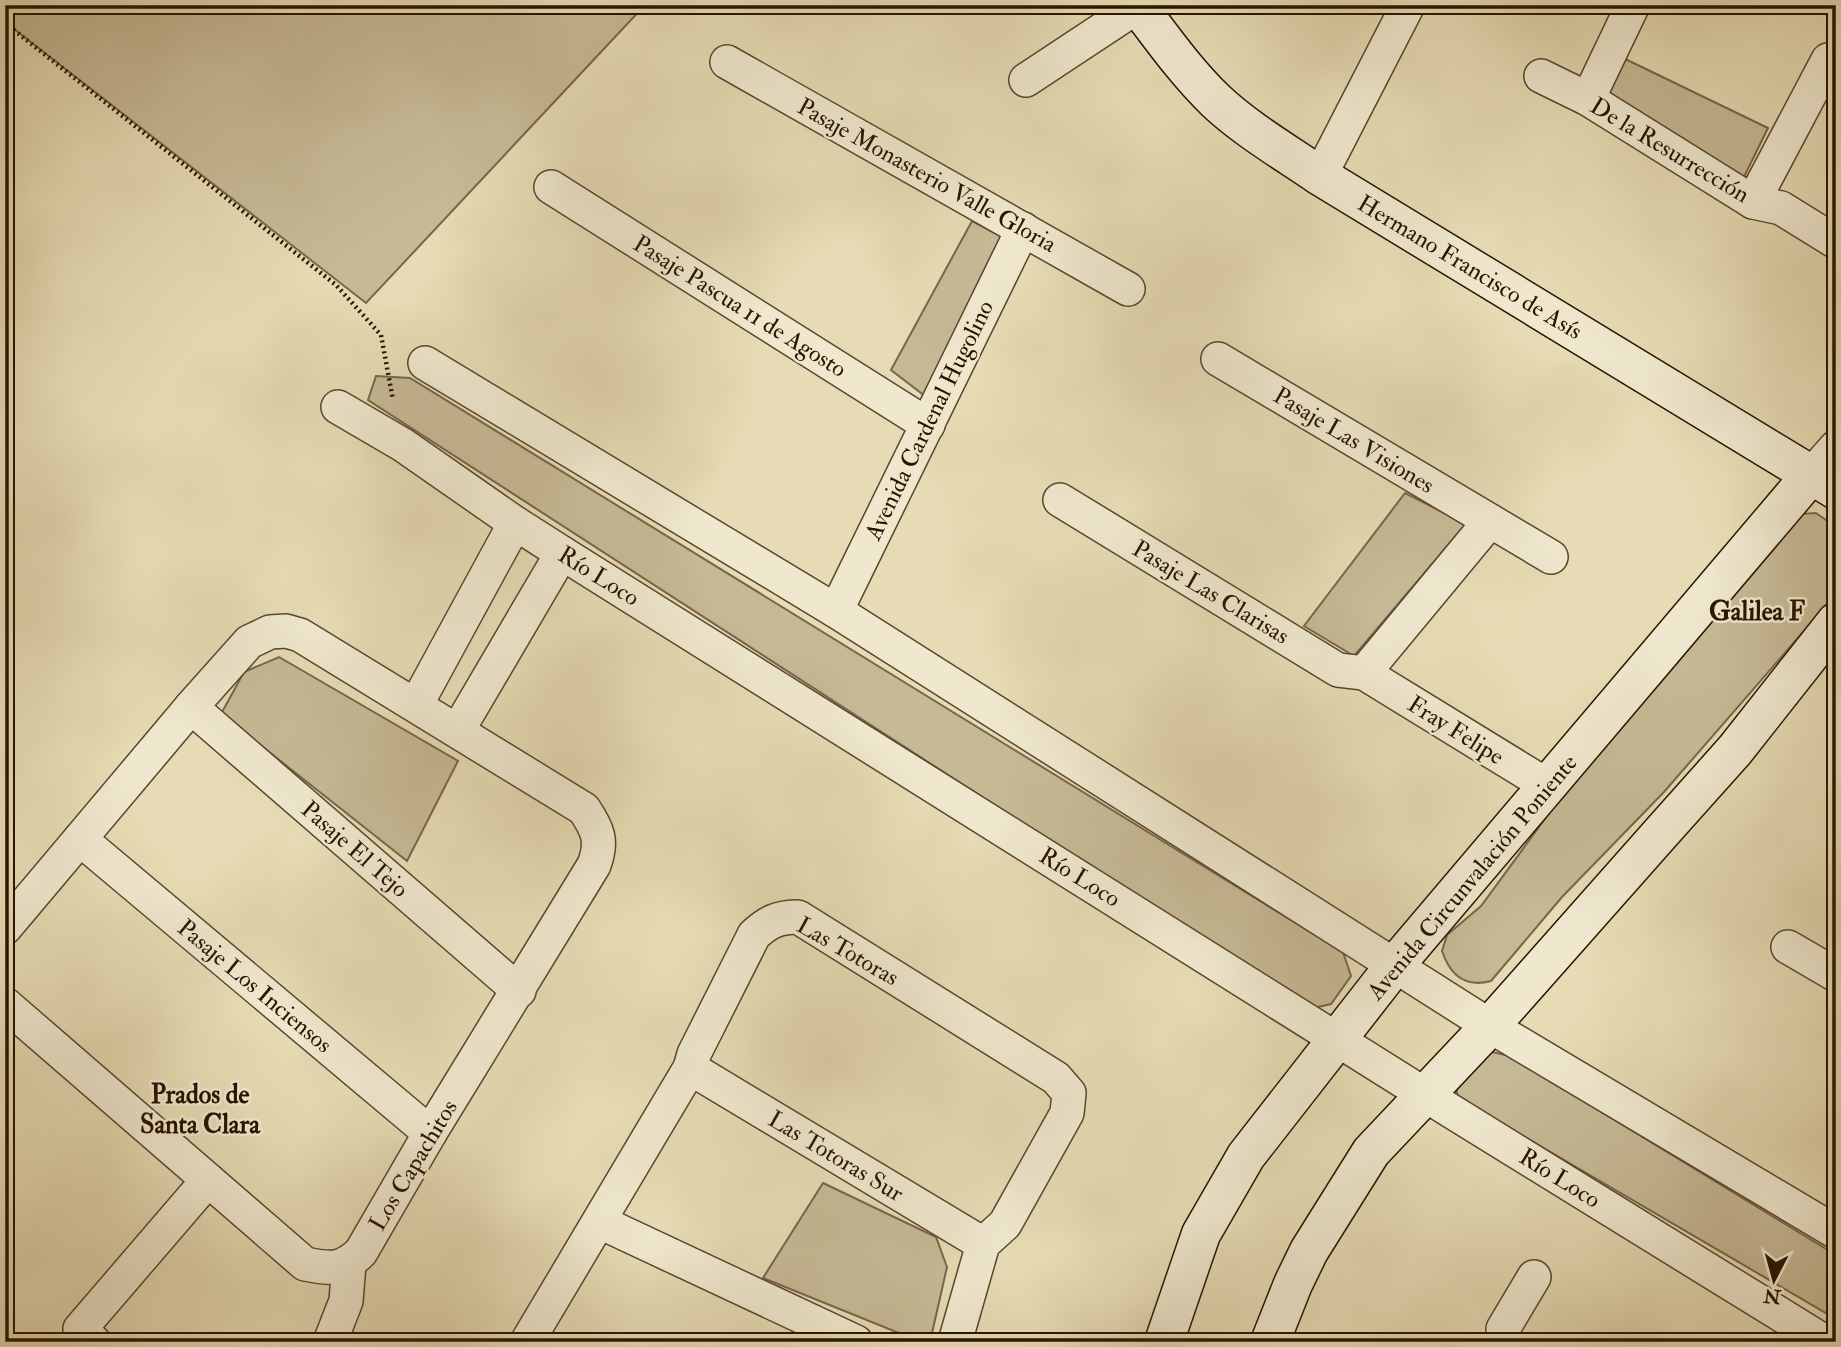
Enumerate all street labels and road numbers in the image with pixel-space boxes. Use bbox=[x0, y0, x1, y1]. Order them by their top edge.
street label: Pasaje Monasterio Valle Gloria bbox=[792, 91, 1063, 260]
street label: De la Resurrección bbox=[1584, 91, 1755, 210]
street label: Hermano Francisco de Asís bbox=[1352, 188, 1588, 347]
street label: Pasaje Pascua 11 de Agosto bbox=[627, 228, 852, 385]
street label: Avenida Cardenal Hugolino bbox=[857, 295, 1001, 546]
street label: Pasaje Las Visiones bbox=[1268, 380, 1440, 501]
street label: Pasaje Las Clarisas bbox=[1127, 533, 1295, 652]
street label: Río Loco bbox=[552, 539, 645, 613]
street label: Fray Felipe bbox=[1402, 689, 1510, 772]
street label: Avenida Circunvalación Poniente bbox=[1360, 748, 1584, 1007]
street label: Pasaje El Tejo bbox=[295, 794, 415, 905]
street label: Río Loco bbox=[1033, 840, 1126, 914]
street label: Las Totoras bbox=[791, 910, 904, 993]
street label: Pasaje Los Inciensos bbox=[171, 913, 338, 1060]
street label: Los Capachitos bbox=[362, 1094, 465, 1237]
street label: Las Totoras Sur bbox=[762, 1104, 909, 1209]
street label: Río Loco bbox=[1513, 1141, 1606, 1215]

